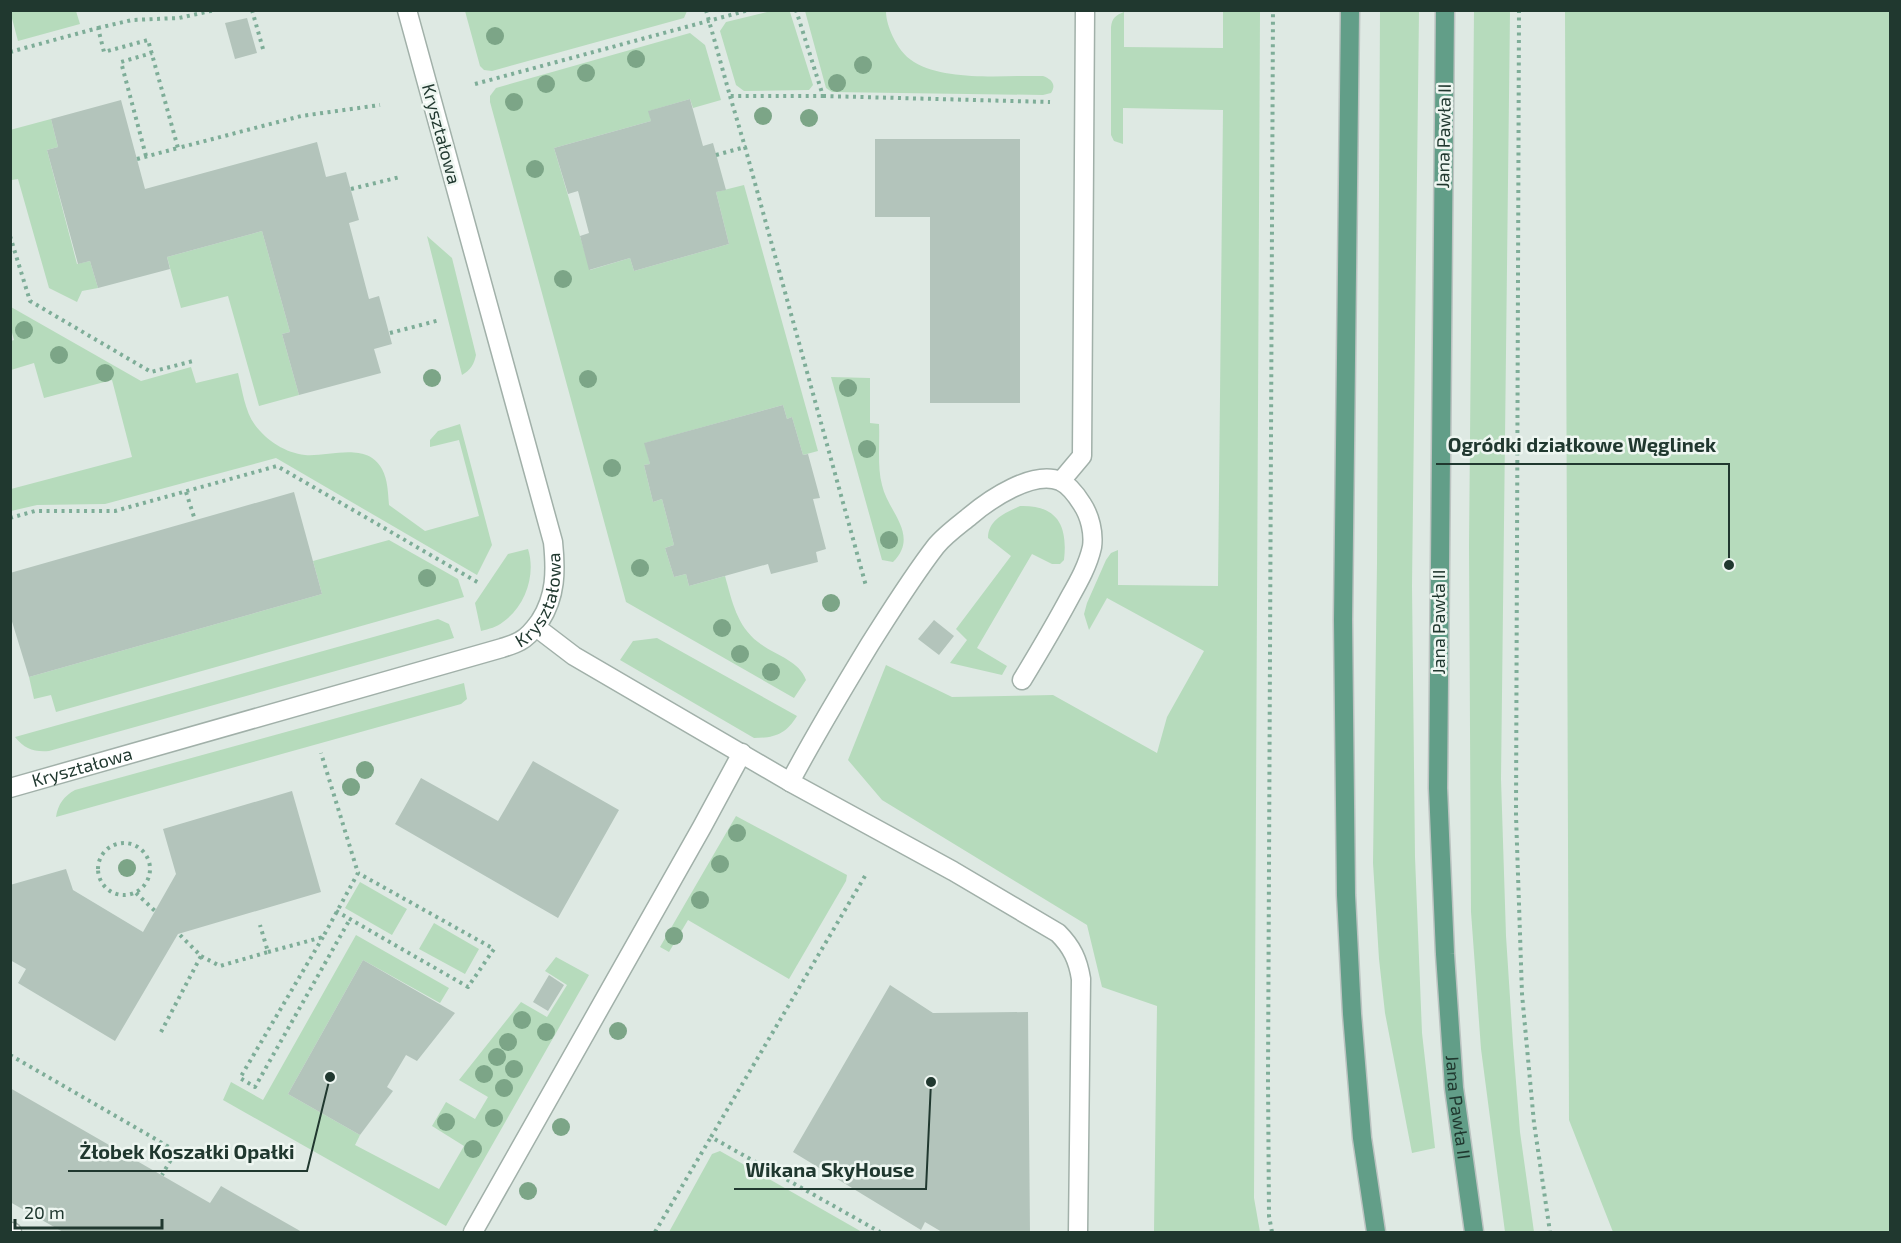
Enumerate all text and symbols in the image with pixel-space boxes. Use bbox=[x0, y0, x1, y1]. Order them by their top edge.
street label: Kryształowa bbox=[418, 81, 466, 186]
street label: Jana Pawła II bbox=[1431, 83, 1455, 189]
callout: Ogródki działkowe Węglinek bbox=[1436, 426, 1729, 464]
text: Ogródki działkowe Węglinek bbox=[1448, 432, 1717, 456]
street label: Kryształowa bbox=[511, 552, 565, 651]
street label: Jana Pawła II bbox=[1427, 570, 1449, 674]
street label: Kryształowa bbox=[29, 742, 135, 791]
street label: Jana Pawła II bbox=[1442, 1054, 1476, 1161]
callout: Żłobek Koszałki Opałki bbox=[68, 1133, 307, 1171]
text: Żłobek Koszałki Opałki bbox=[79, 1139, 295, 1163]
callout: Wikana SkyHouse bbox=[734, 1151, 926, 1189]
text: Wikana SkyHouse bbox=[746, 1157, 914, 1182]
scale bar bbox=[15, 1192, 162, 1230]
text: 20 m bbox=[24, 1201, 65, 1223]

